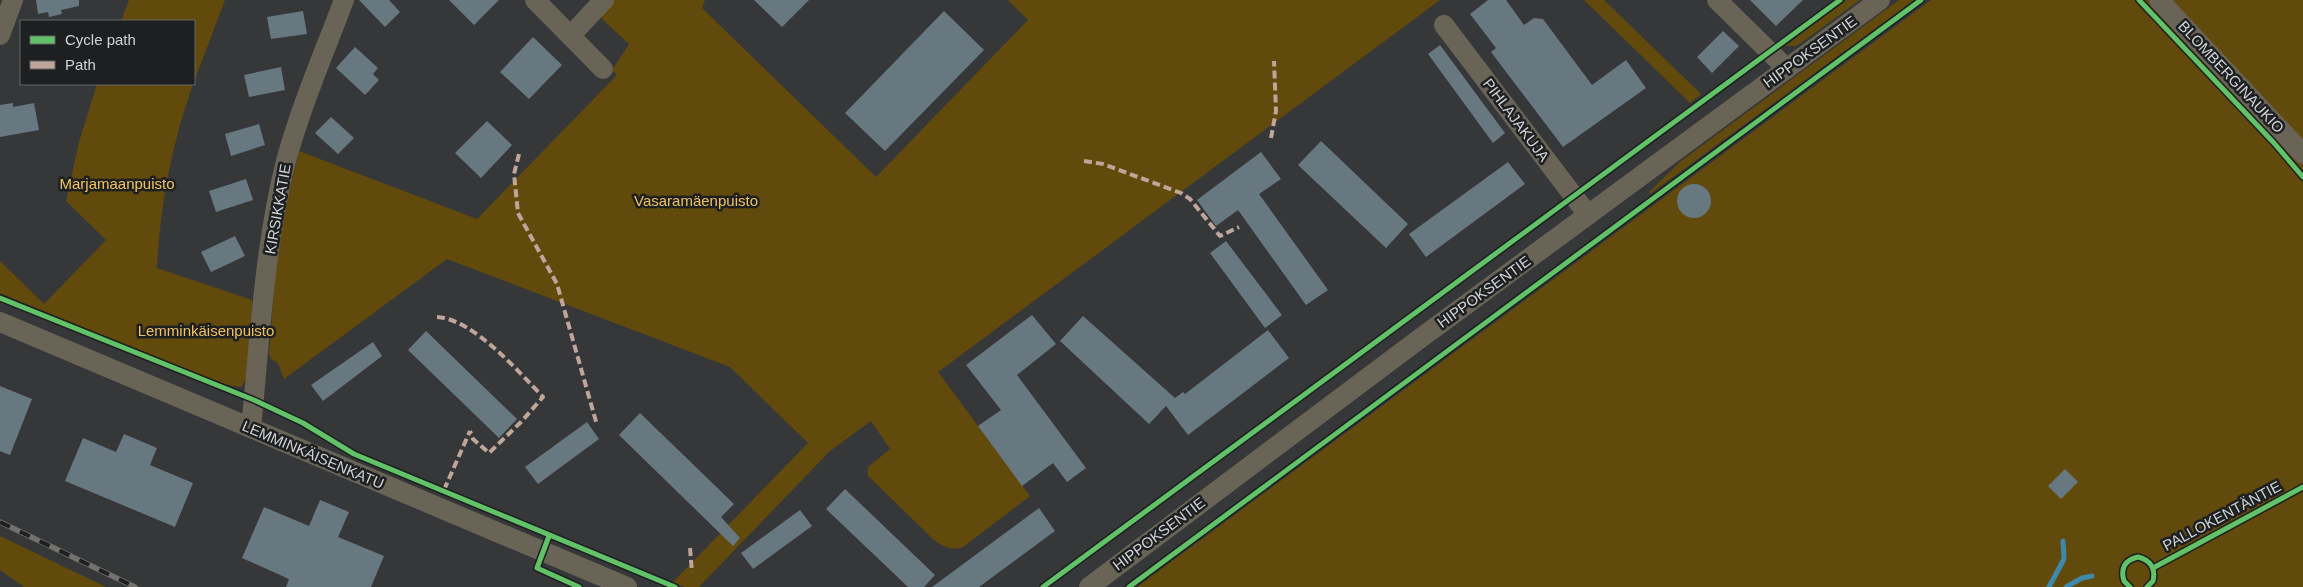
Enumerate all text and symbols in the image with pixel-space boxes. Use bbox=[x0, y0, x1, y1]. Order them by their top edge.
street label: HIPPOKSENTIE bbox=[1760, 12, 1860, 91]
street label: BLOMBERGINAUKIO bbox=[2175, 17, 2288, 136]
legend bbox=[20, 20, 195, 85]
text: Cycle path bbox=[65, 31, 136, 48]
text: Path bbox=[65, 56, 96, 73]
street label: PIHLAJAKUJA bbox=[1480, 75, 1553, 164]
street label: KIRSIKKATIE bbox=[261, 162, 294, 255]
park label: Marjamaanpuisto bbox=[59, 175, 175, 192]
park label: Vasaramäenpuisto bbox=[634, 192, 758, 209]
street label: HIPPOKSENTIE bbox=[1434, 252, 1534, 331]
park label: Lemminkäisenpuisto bbox=[138, 322, 274, 339]
street label: LEMMINKÄISENKATU bbox=[240, 417, 387, 492]
street label: PALLOKENTÄNTIE bbox=[2160, 477, 2284, 554]
street label: HIPPOKSENTIE bbox=[1109, 493, 1208, 574]

